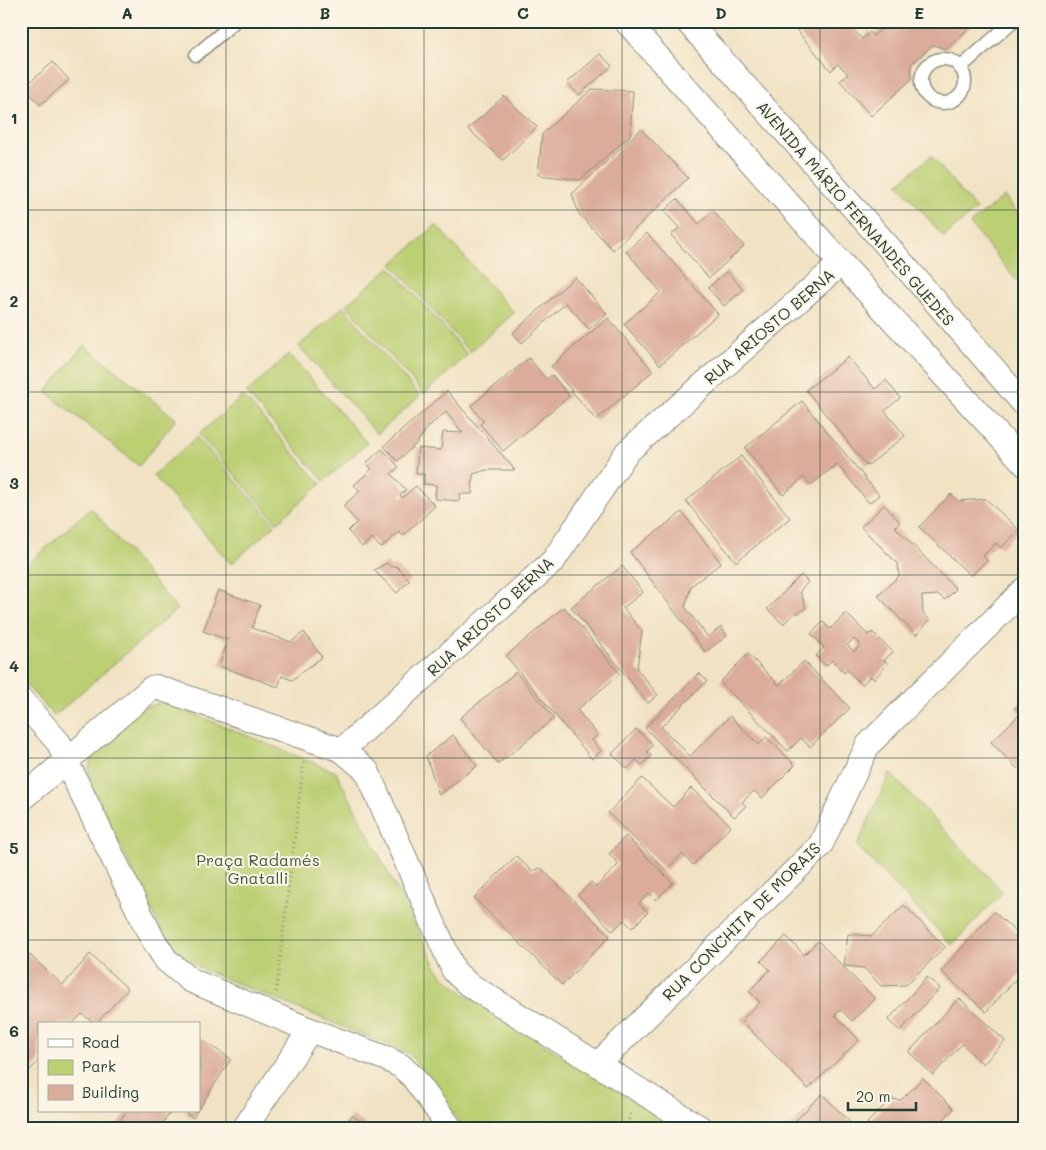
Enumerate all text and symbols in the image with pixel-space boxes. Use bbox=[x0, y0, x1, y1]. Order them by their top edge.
text: A bbox=[121, 2, 133, 23]
text: B bbox=[320, 2, 330, 23]
text: C bbox=[517, 2, 529, 23]
text: D bbox=[715, 2, 727, 23]
text: E bbox=[914, 2, 924, 23]
street label: AVENIDA MÁRIO FERNANDES GUEDES bbox=[753, 96, 959, 330]
text: 1 bbox=[10, 107, 18, 128]
street label: RUA ARIOSTO BERNA bbox=[699, 264, 839, 388]
text: 2 bbox=[10, 290, 19, 311]
text: 3 bbox=[9, 472, 19, 493]
street label: RUA ARIOSTO BERNA bbox=[422, 552, 558, 680]
text: 4 bbox=[9, 655, 19, 676]
text: 5 bbox=[9, 837, 19, 858]
street label: RUA CONCHITA DE MORAIS bbox=[657, 837, 825, 1005]
park label: Praça Radamés Gnatalli bbox=[196, 849, 320, 888]
text: 6 bbox=[9, 1020, 19, 1041]
legend bbox=[38, 1022, 200, 1112]
text: Road bbox=[82, 1032, 119, 1052]
text: Park bbox=[82, 1056, 116, 1076]
scale bar bbox=[848, 1080, 916, 1112]
text: Building bbox=[82, 1082, 139, 1102]
text: 20 m bbox=[856, 1086, 890, 1106]

